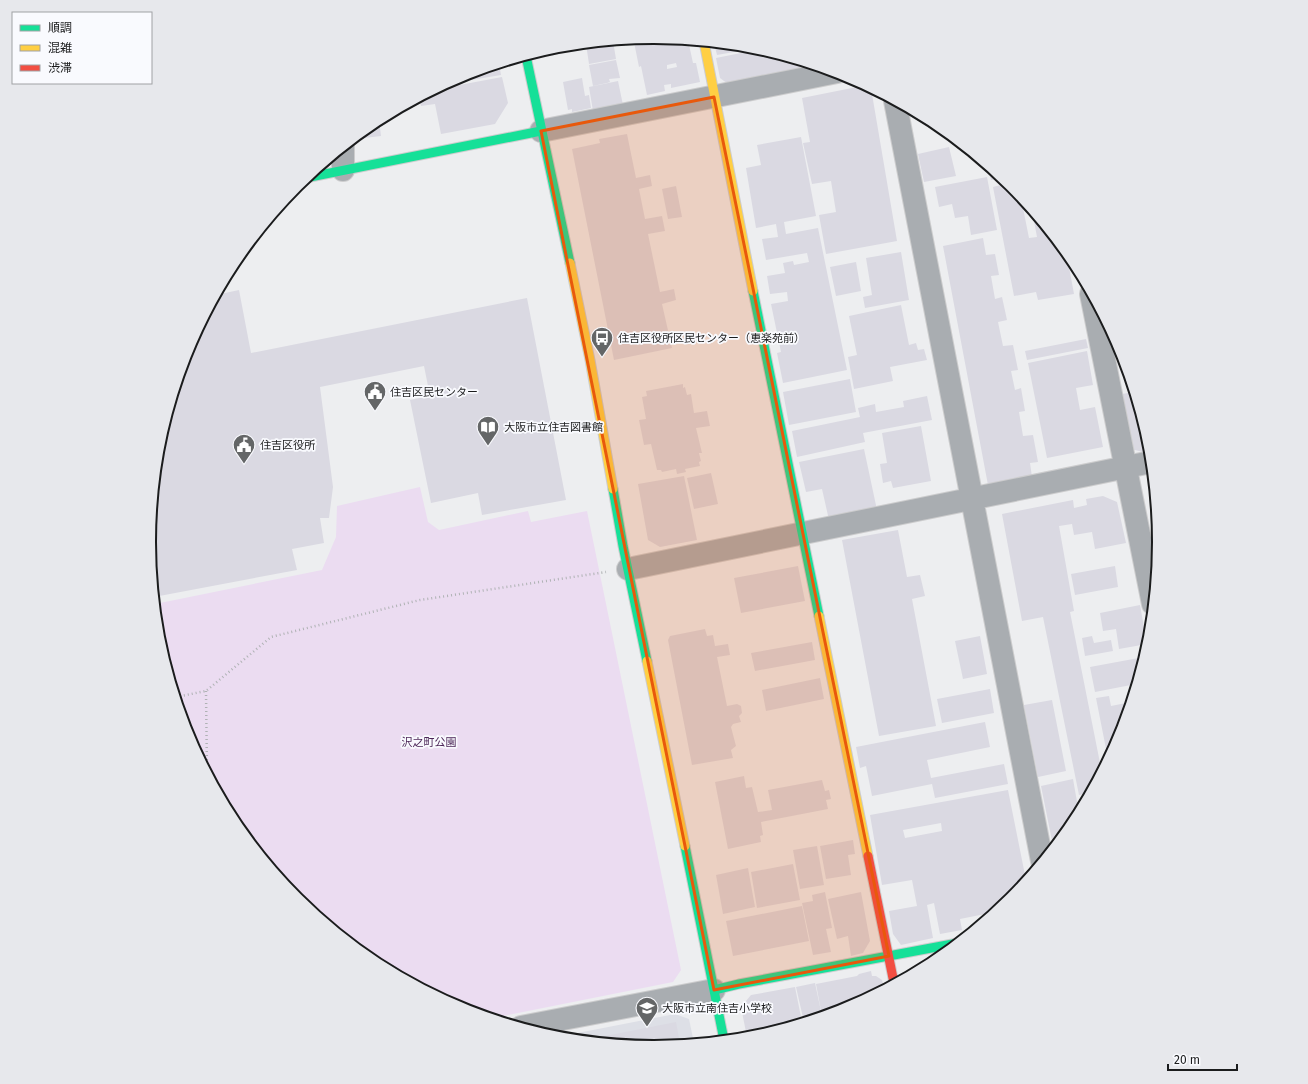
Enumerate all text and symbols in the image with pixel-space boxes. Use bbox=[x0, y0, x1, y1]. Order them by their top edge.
legend bbox=[12, 12, 152, 84]
text: 順調 bbox=[48, 21, 72, 35]
text: 混雑 bbox=[48, 41, 72, 55]
text: 渋滞 bbox=[48, 61, 72, 75]
bus stop icon: 住吉区役所区民センター（恵楽苑前） bbox=[589, 325, 615, 358]
place label: 住吉区役所区民センター（恵楽苑前） bbox=[618, 332, 805, 345]
public building icon: 住吉区民センター bbox=[362, 379, 388, 412]
place label: 住吉区民センター bbox=[390, 386, 478, 399]
library icon: 大阪市立住吉図書館 bbox=[475, 414, 501, 447]
place label: 大阪市立住吉図書館 bbox=[504, 421, 603, 434]
public building icon: 住吉区役所 bbox=[231, 432, 257, 465]
place label: 住吉区役所 bbox=[260, 439, 316, 452]
park label: 沢之町公園 bbox=[402, 736, 457, 749]
school or university icon: 大阪市立南住吉小学校 bbox=[634, 995, 660, 1028]
place label: 大阪市立南住吉小学校 bbox=[662, 1002, 772, 1015]
scale bar bbox=[1168, 1046, 1237, 1072]
text: 20 m bbox=[1174, 1053, 1200, 1067]

